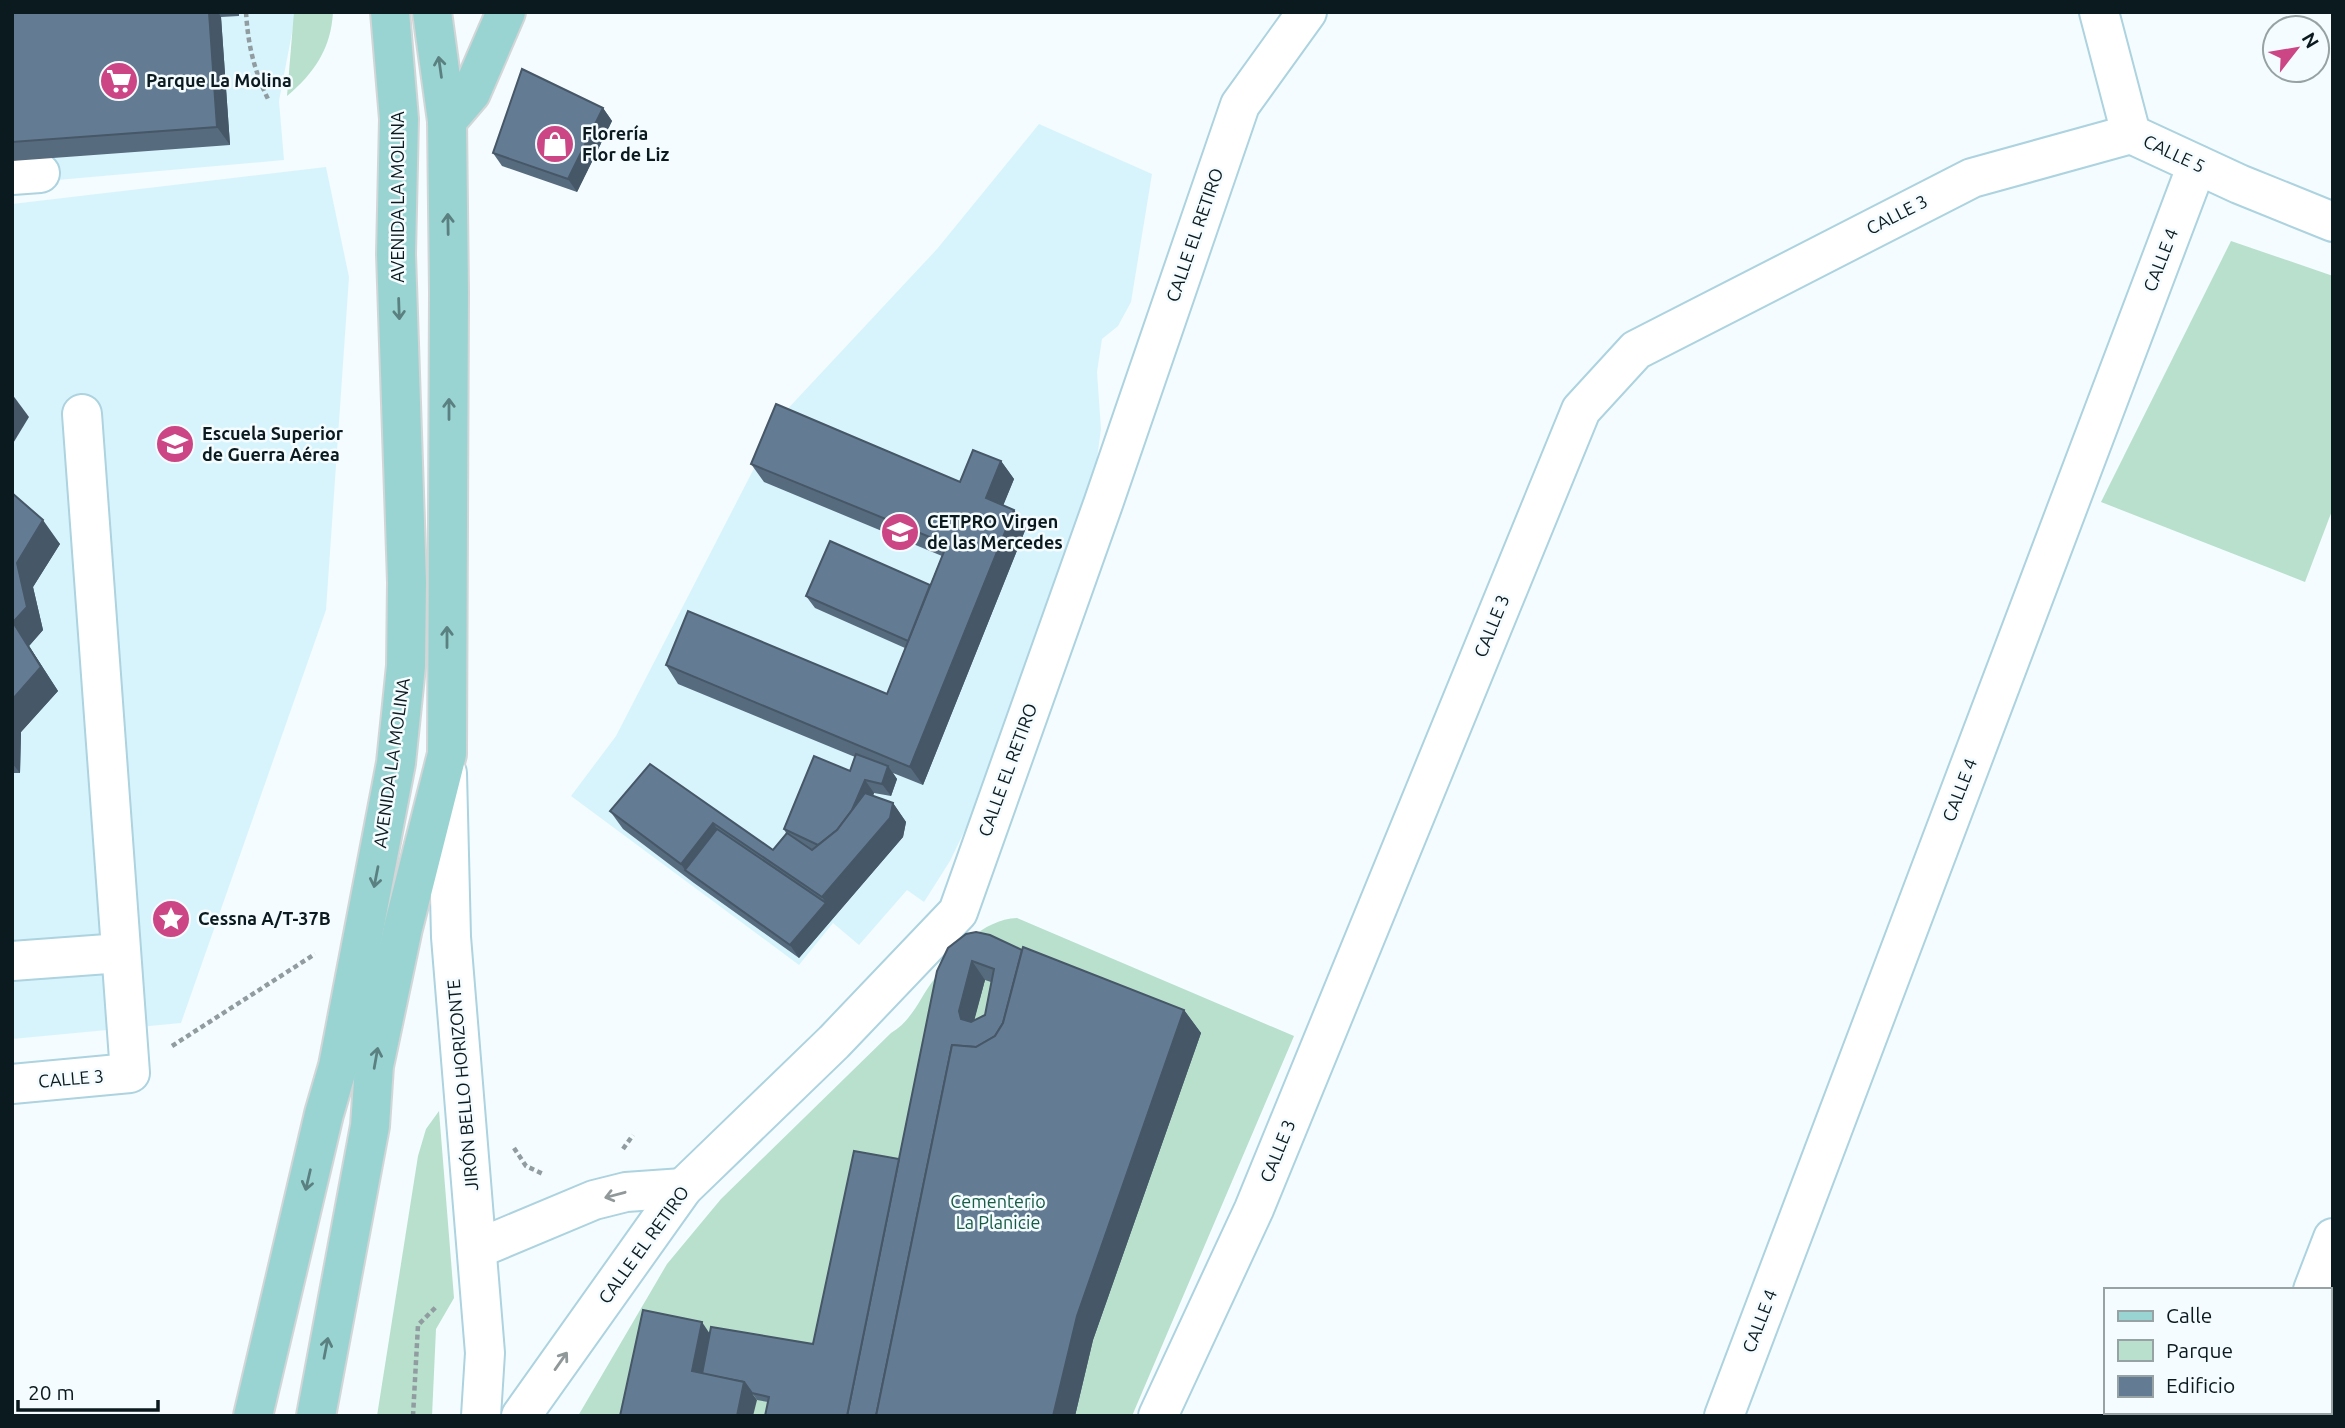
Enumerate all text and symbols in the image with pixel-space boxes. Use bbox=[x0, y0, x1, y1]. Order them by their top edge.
north arrow bbox=[2261, 14, 2331, 84]
text: N bbox=[2297, 28, 2324, 52]
one-way arrow bbox=[433, 56, 446, 79]
supermarket icon: Parque La Molina bbox=[98, 60, 140, 102]
place label: Parque La Molina bbox=[146, 70, 292, 90]
street label: AVENIDA LA MOLINA bbox=[387, 111, 407, 283]
shop icon: Florería Flor de Liz bbox=[534, 123, 576, 165]
place label: Florería Flor de Liz bbox=[582, 123, 669, 164]
street label: CALLE 5 bbox=[2140, 130, 2208, 176]
street label: CALLE EL RETIRO bbox=[1162, 165, 1226, 304]
street label: CALLE 3 bbox=[1863, 190, 1930, 238]
one-way arrow bbox=[442, 213, 455, 236]
street label: CALLE 4 bbox=[2139, 225, 2181, 294]
one-way arrow bbox=[392, 297, 405, 320]
one-way arrow bbox=[442, 398, 456, 421]
school or university icon: Escuela Superior de Guerra Aérea bbox=[154, 423, 196, 465]
place label: Escuela Superior de Guerra Aérea bbox=[202, 423, 344, 464]
school or university icon: CETPRO Virgen de las Mercedes bbox=[879, 511, 921, 553]
place label: CETPRO Virgen de las Mercedes bbox=[927, 511, 1063, 552]
street label: CALLE 3 bbox=[1469, 591, 1513, 660]
one-way arrow bbox=[441, 625, 454, 648]
street label: AVENIDA LA MOLINA bbox=[369, 676, 413, 849]
street label: CALLE EL RETIRO bbox=[974, 700, 1040, 839]
street label: CALLE 4 bbox=[1938, 755, 1980, 824]
one-way arrow bbox=[368, 865, 382, 888]
place icon: Cessna A/T-37B bbox=[150, 898, 192, 940]
place label: Cessna A/T-37B bbox=[198, 908, 331, 928]
street label: JIRÓN BELLO HORIZONTE bbox=[442, 979, 481, 1192]
one-way arrow bbox=[370, 1047, 383, 1070]
street label: CALLE 3 bbox=[37, 1065, 105, 1091]
street label: CALLE 3 bbox=[1255, 1116, 1299, 1185]
one-way arrow bbox=[301, 1168, 314, 1191]
street label: CALLE EL RETIRO bbox=[594, 1182, 692, 1307]
one-way arrow bbox=[604, 1189, 627, 1202]
park label: Cementerio La Planicie bbox=[950, 1191, 1046, 1232]
street label: CALLE 4 bbox=[1738, 1286, 1780, 1355]
legend bbox=[2104, 1288, 2331, 1414]
text: Calle bbox=[2166, 1303, 2212, 1327]
one-way arrow bbox=[320, 1337, 333, 1360]
text: Parque bbox=[2166, 1338, 2233, 1362]
one-way arrow bbox=[554, 1351, 568, 1371]
scale bar bbox=[18, 1368, 158, 1412]
text: Edificio bbox=[2166, 1373, 2235, 1397]
text: 20 m bbox=[28, 1380, 75, 1404]

